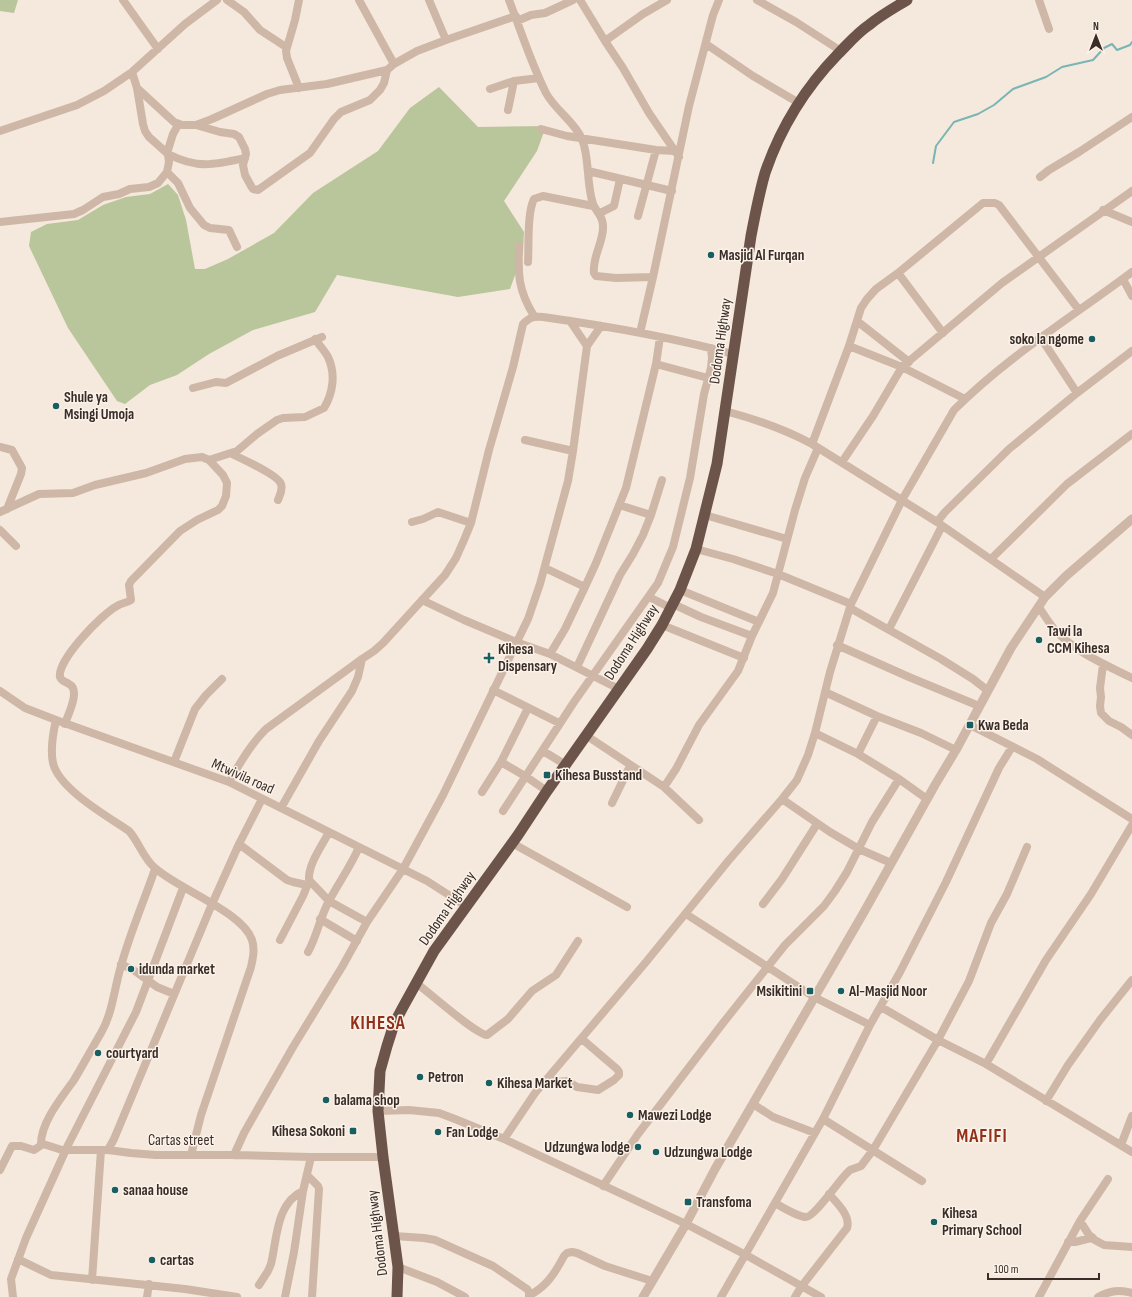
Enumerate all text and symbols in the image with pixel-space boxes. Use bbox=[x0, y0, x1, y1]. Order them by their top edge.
north arrow bbox=[1076, 16, 1116, 56]
text: N bbox=[1093, 20, 1099, 33]
place label: Masjid Al Furqan bbox=[719, 246, 804, 265]
marker: Masjid Al Furqan bbox=[706, 250, 716, 260]
street label: Dodoma Highway bbox=[705, 297, 736, 385]
place label: soko la ngome bbox=[1009, 330, 1084, 349]
marker: soko la ngome bbox=[1087, 334, 1097, 344]
place label: Shule ya Msingi Umoja bbox=[64, 388, 134, 424]
marker: Shule ya Msingi Umoja bbox=[51, 401, 61, 411]
street label: Dodoma Highway bbox=[600, 601, 663, 684]
place label: Tawi la CCM Kihesa bbox=[1047, 622, 1110, 658]
marker: Tawi la CCM Kihesa bbox=[1034, 635, 1044, 645]
place label: Kihesa Dispensary bbox=[498, 640, 558, 676]
marker: Kihesa Dispensary bbox=[483, 652, 495, 664]
place label: Kwa Beda bbox=[978, 716, 1029, 735]
marker: Kwa Beda bbox=[965, 720, 975, 730]
street label: Mtwivila road bbox=[209, 754, 277, 799]
place label: Kihesa Busstand bbox=[555, 766, 642, 785]
marker: Kihesa Busstand bbox=[542, 770, 552, 780]
street label: Dodoma Highway bbox=[415, 867, 480, 949]
place label: idunda market bbox=[139, 960, 215, 979]
marker: idunda market bbox=[126, 964, 136, 974]
place label: Msikitini bbox=[757, 982, 802, 1001]
place label: Al-Masjid Noor bbox=[848, 982, 927, 1001]
marker: Msikitini bbox=[805, 986, 815, 996]
marker: Al-Masjid Noor bbox=[836, 986, 846, 996]
district label: KIHESA bbox=[350, 1012, 406, 1035]
place label: courtyard bbox=[106, 1044, 159, 1063]
marker: courtyard bbox=[93, 1048, 103, 1058]
place label: Petron bbox=[428, 1068, 464, 1087]
marker: Petron bbox=[415, 1072, 425, 1082]
place label: Kihesa Market bbox=[497, 1074, 572, 1093]
marker: Kihesa Market bbox=[484, 1078, 494, 1088]
place label: balama shop bbox=[334, 1091, 400, 1110]
marker: balama shop bbox=[321, 1095, 331, 1105]
place label: Mawezi Lodge bbox=[638, 1106, 712, 1125]
marker: Mawezi Lodge bbox=[625, 1110, 635, 1120]
place label: Kihesa Sokoni bbox=[272, 1122, 345, 1141]
place label: Fan Lodge bbox=[446, 1123, 498, 1142]
district label: MAFIFI bbox=[956, 1125, 1008, 1148]
marker: Kihesa Sokoni bbox=[348, 1126, 358, 1136]
marker: Fan Lodge bbox=[433, 1127, 443, 1137]
street label: Cartas street bbox=[148, 1131, 214, 1150]
place label: Udzungwa lodge bbox=[544, 1138, 630, 1157]
marker: Udzungwa lodge bbox=[633, 1142, 643, 1152]
place label: Udzungwa Lodge bbox=[664, 1143, 752, 1162]
marker: Udzungwa Lodge bbox=[651, 1147, 661, 1157]
place label: sanaa house bbox=[123, 1181, 188, 1200]
marker: sanaa house bbox=[110, 1185, 120, 1195]
street label: Dodoma Highway bbox=[363, 1189, 392, 1277]
place label: Transfoma bbox=[696, 1193, 752, 1212]
marker: Transfoma bbox=[683, 1197, 693, 1207]
place label: Kihesa Primary School bbox=[942, 1204, 1022, 1240]
marker: Kihesa Primary School bbox=[929, 1217, 939, 1227]
place label: cartas bbox=[160, 1251, 194, 1270]
marker: cartas bbox=[147, 1255, 157, 1265]
scale bar bbox=[988, 1255, 1099, 1281]
text: 100 m bbox=[994, 1262, 1019, 1277]

